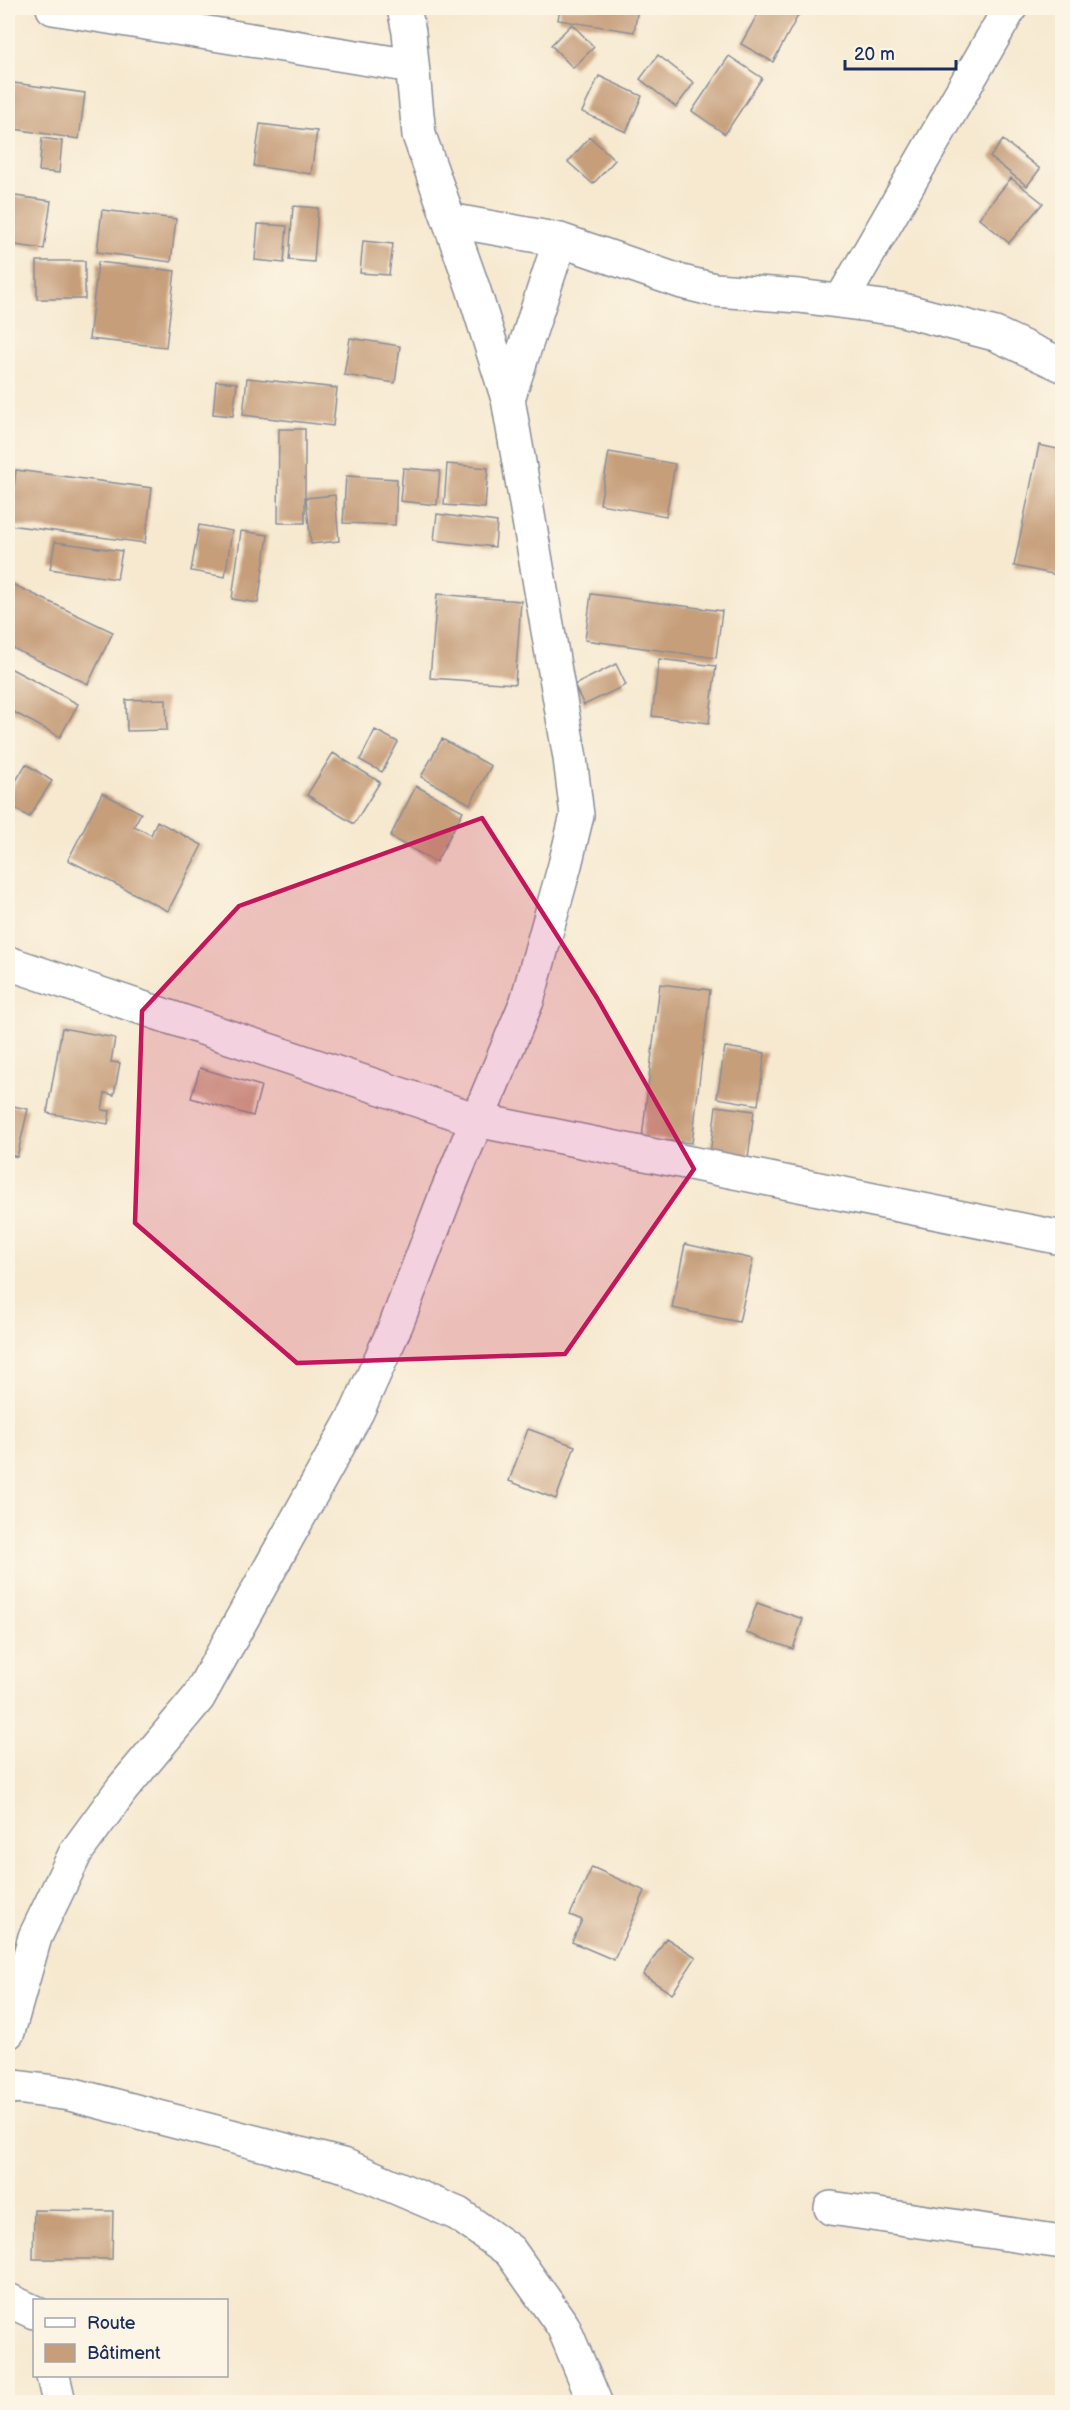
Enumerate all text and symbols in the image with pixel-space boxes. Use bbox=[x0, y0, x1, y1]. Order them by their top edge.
scale bar bbox=[845, 33, 956, 71]
text: 20 m bbox=[854, 44, 895, 65]
legend bbox=[33, 2299, 228, 2377]
text: Route bbox=[87, 2313, 136, 2334]
text: Bâtiment bbox=[87, 2343, 161, 2364]

